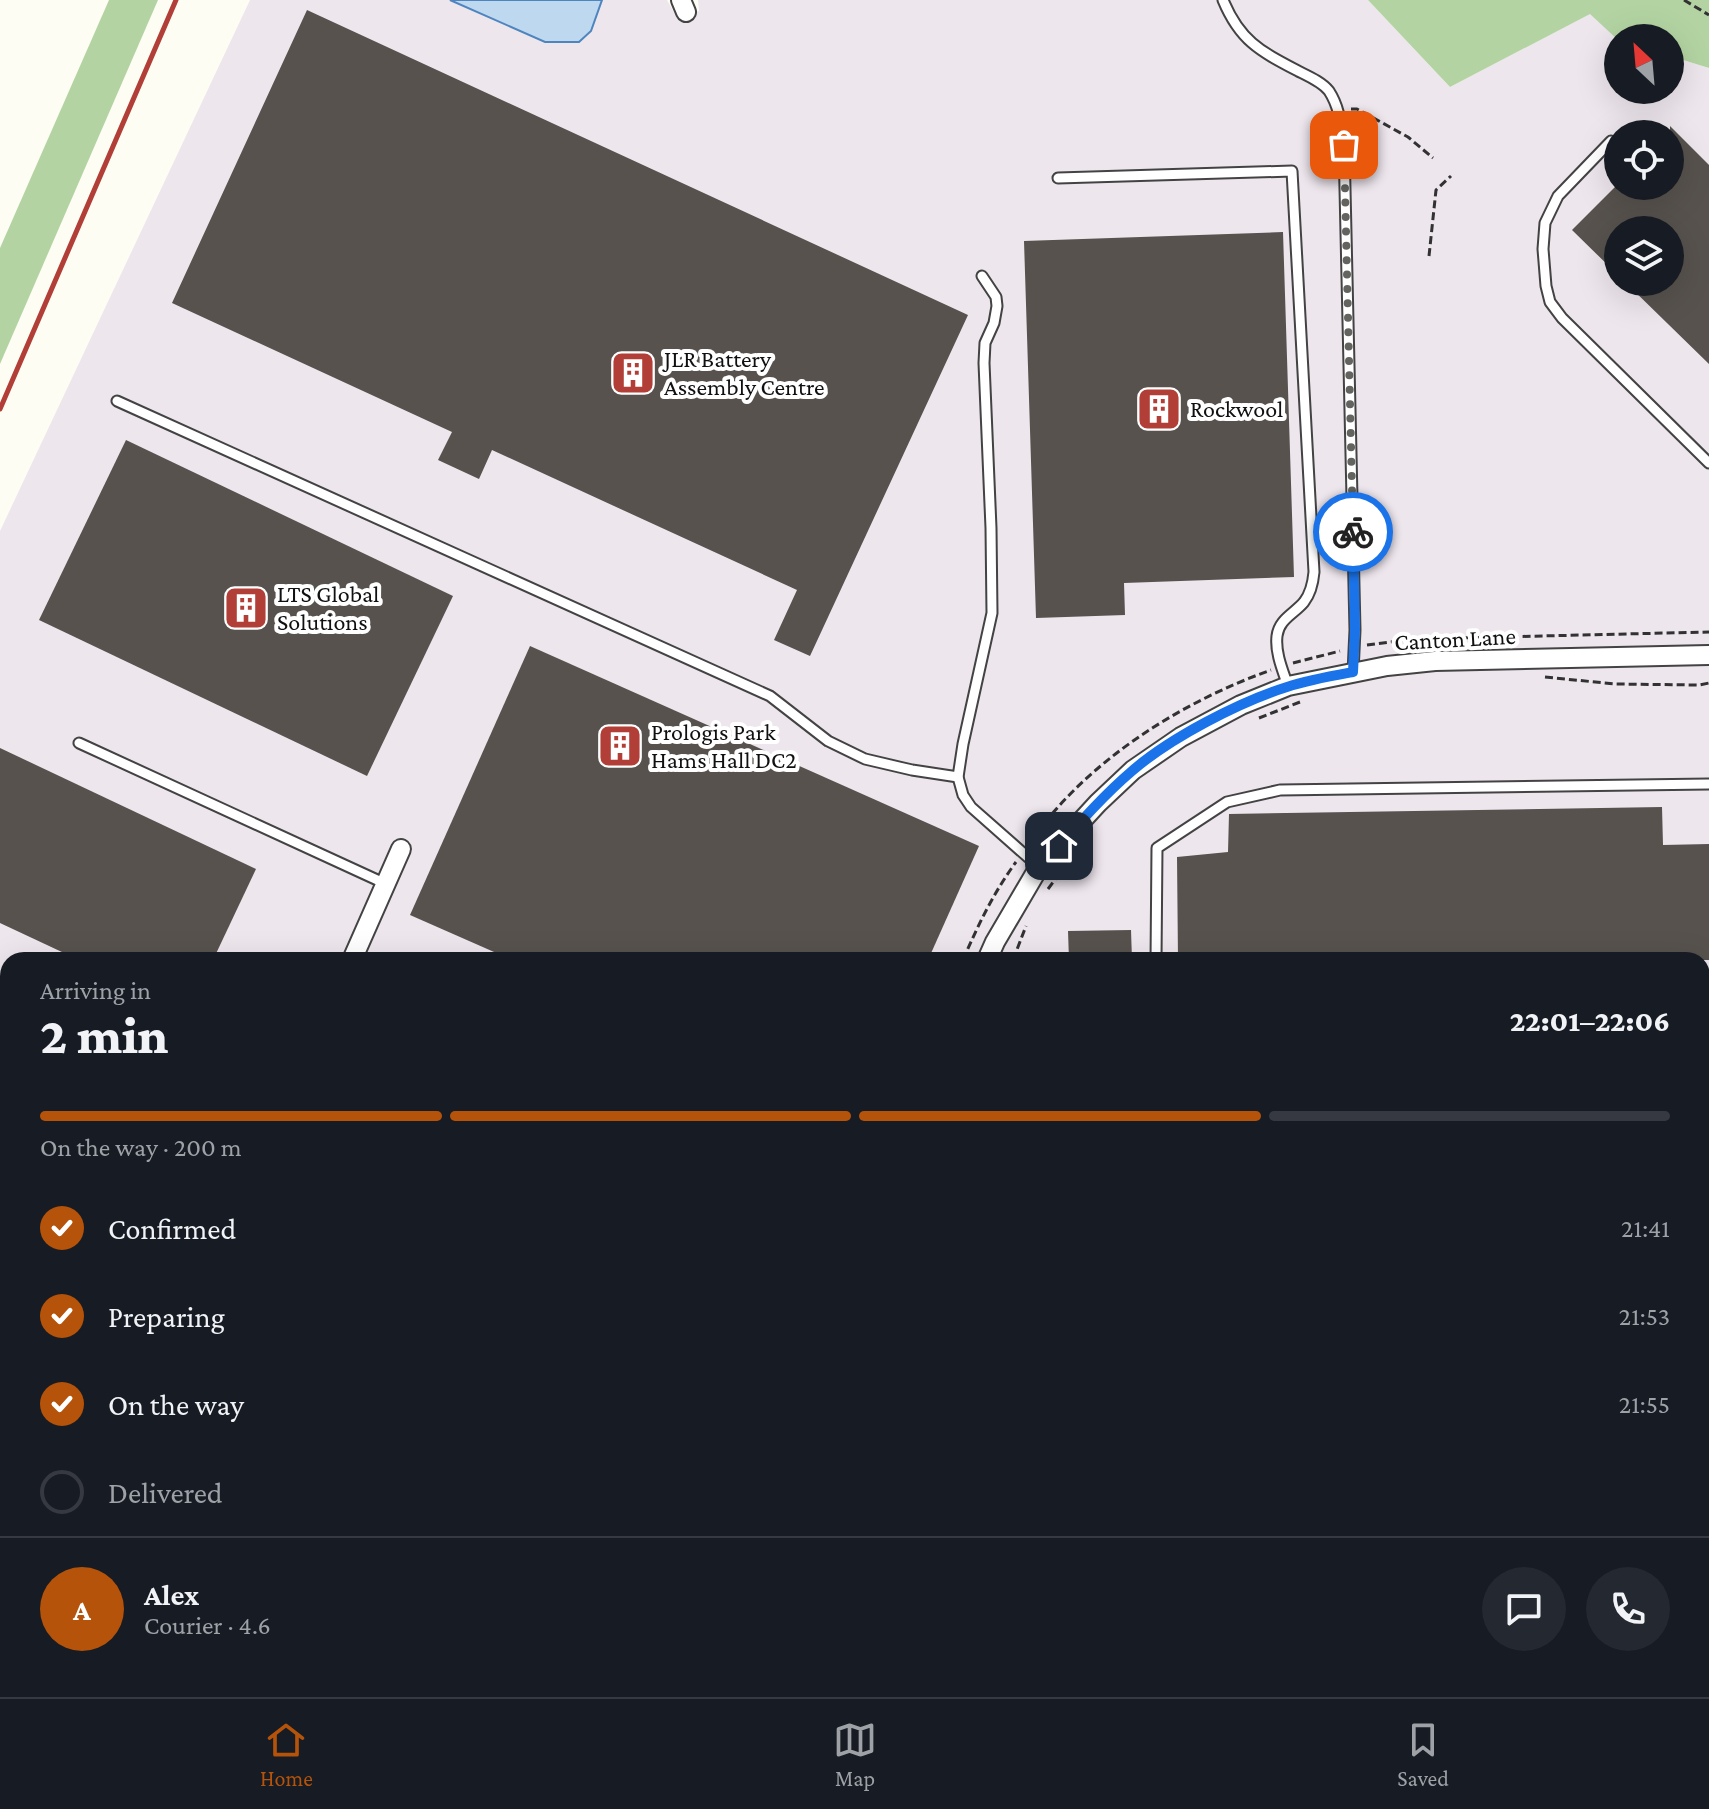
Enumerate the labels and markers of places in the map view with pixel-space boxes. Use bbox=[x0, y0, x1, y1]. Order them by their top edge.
pin bbox=[1310, 111, 1378, 179]
place label: JLR Battery Assembly Centre bbox=[662, 345, 825, 400]
building icon: JLR Battery Assembly Centre bbox=[609, 349, 657, 397]
building icon: Rockwool bbox=[1135, 385, 1183, 433]
place label: Rockwool bbox=[1190, 395, 1283, 422]
place label: LTS Global Solutions bbox=[277, 580, 379, 635]
building icon: LTS Global Solutions bbox=[222, 584, 270, 632]
place label: Prologis Park Hams Hall DC2 bbox=[651, 718, 797, 773]
building icon: Prologis Park Hams Hall DC2 bbox=[596, 722, 644, 770]
pin bbox=[1025, 812, 1093, 880]

